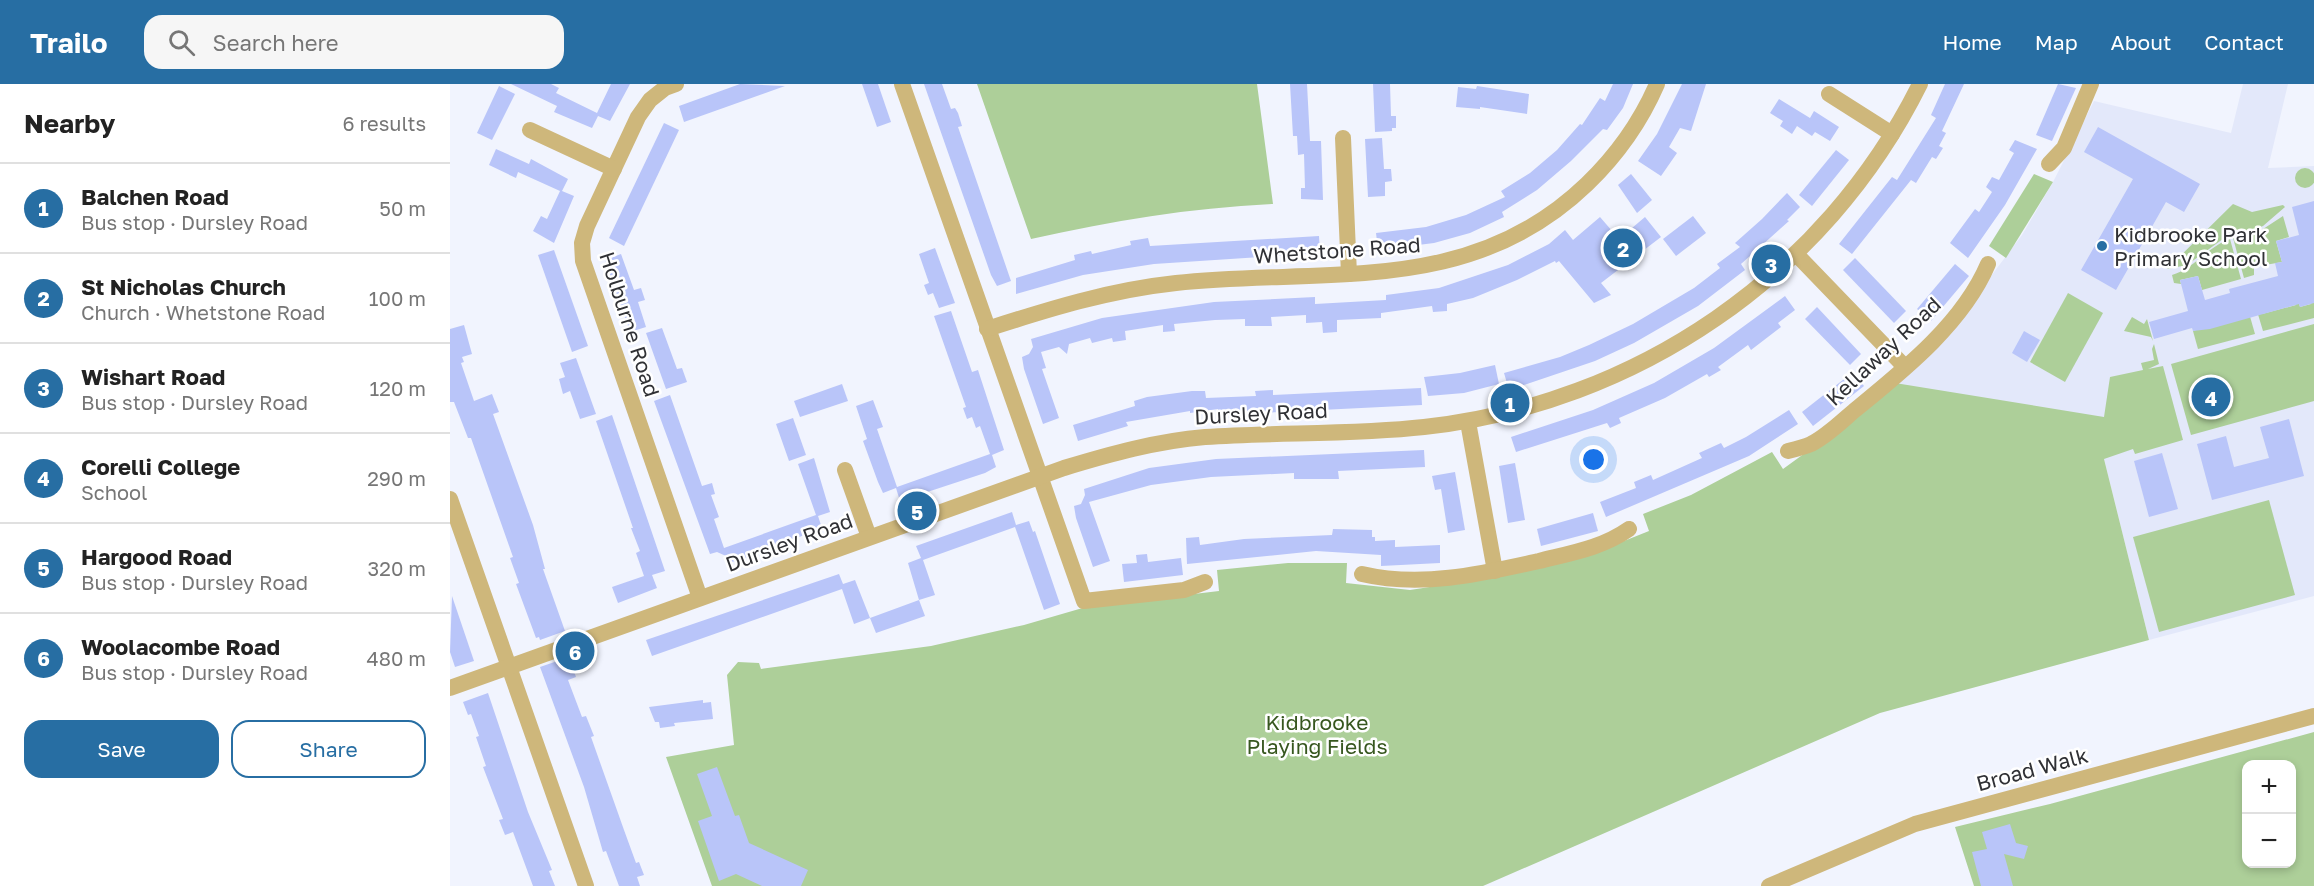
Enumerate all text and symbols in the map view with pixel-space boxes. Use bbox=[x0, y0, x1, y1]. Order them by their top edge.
search box bbox=[144, 15, 564, 69]
text: Trailo bbox=[30, 26, 108, 59]
icon: search bbox=[165, 26, 198, 59]
text: Search here bbox=[213, 29, 339, 56]
text: Home bbox=[1942, 29, 2002, 55]
text: Map bbox=[2035, 29, 2078, 55]
text: About bbox=[2111, 29, 2171, 55]
text: Contact bbox=[2204, 29, 2284, 55]
text: Nearby bbox=[24, 108, 115, 139]
text: 6 results bbox=[342, 111, 426, 135]
text: Balchen Road bbox=[81, 183, 229, 210]
text: 1 bbox=[38, 196, 49, 220]
text: 50 m bbox=[379, 196, 426, 220]
text: Bus stop · Dursley Road bbox=[81, 210, 308, 234]
place label: Kidbrooke Park Primary School bbox=[2114, 221, 2268, 271]
pin: 2 bbox=[1604, 226, 1642, 270]
street label: Whetstone Road bbox=[1253, 231, 1421, 269]
marker: Kidbrooke Park Primary School bbox=[2095, 239, 2109, 253]
pin: 3 bbox=[1752, 242, 1790, 286]
street label: Holburne Road bbox=[594, 248, 666, 400]
text: St Nicholas Church bbox=[81, 273, 286, 300]
text: 2 bbox=[37, 286, 50, 310]
text: 100 m bbox=[369, 286, 426, 310]
street label: Kellaway Road bbox=[1820, 291, 1946, 411]
text: Church · Whetstone Road bbox=[81, 300, 325, 324]
text: Wishart Road bbox=[81, 363, 225, 390]
pin: 4 bbox=[2192, 374, 2230, 420]
text: 3 bbox=[37, 376, 50, 400]
text: 120 m bbox=[370, 376, 426, 400]
pin: 1 bbox=[1490, 380, 1530, 426]
text: Bus stop · Dursley Road bbox=[81, 390, 308, 414]
street label: Dursley Road bbox=[1194, 397, 1328, 429]
your location bbox=[1579, 445, 1608, 474]
text: Corelli College bbox=[81, 453, 240, 480]
text: 4 bbox=[37, 466, 50, 490]
text: 290 m bbox=[367, 466, 426, 490]
text: School bbox=[81, 480, 147, 504]
pin: 5 bbox=[898, 488, 936, 534]
street label: Dursley Road bbox=[722, 507, 856, 577]
text: Hargood Road bbox=[81, 543, 232, 570]
text: 5 bbox=[37, 556, 50, 580]
text: 320 m bbox=[368, 556, 426, 580]
text: Bus stop · Dursley Road bbox=[81, 570, 308, 594]
pin: 6 bbox=[556, 628, 594, 674]
text: Woolacombe Road bbox=[81, 633, 280, 660]
text: 6 bbox=[37, 646, 50, 670]
text: 480 m bbox=[367, 646, 426, 670]
text: Bus stop · Dursley Road bbox=[81, 660, 308, 684]
park label: Kidbrooke Playing Fields bbox=[1246, 709, 1388, 759]
button: Save bbox=[24, 720, 219, 778]
button: Share bbox=[231, 720, 426, 778]
street label: Broad Walk bbox=[1973, 742, 2091, 796]
map controls bbox=[2242, 760, 2296, 868]
button: + bbox=[2242, 760, 2296, 814]
button: − bbox=[2242, 814, 2296, 868]

